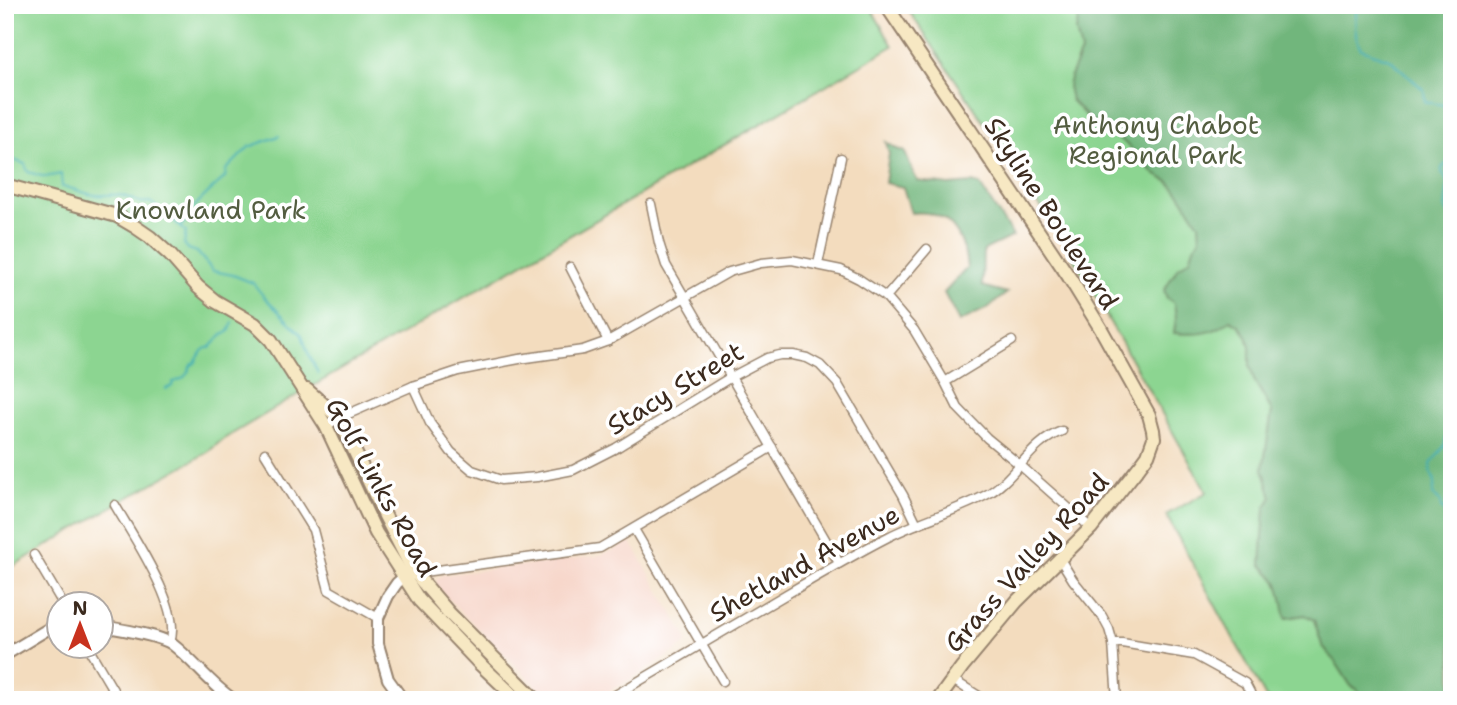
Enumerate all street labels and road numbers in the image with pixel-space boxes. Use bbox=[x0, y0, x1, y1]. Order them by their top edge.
street label: Skyline Boulevard bbox=[977, 110, 1127, 316]
street label: Stacy Street bbox=[600, 333, 750, 443]
street label: Golf Links Road bbox=[318, 391, 446, 583]
street label: Grass Valley Road bbox=[936, 465, 1116, 659]
street label: Shetland Avenue bbox=[703, 496, 905, 630]

